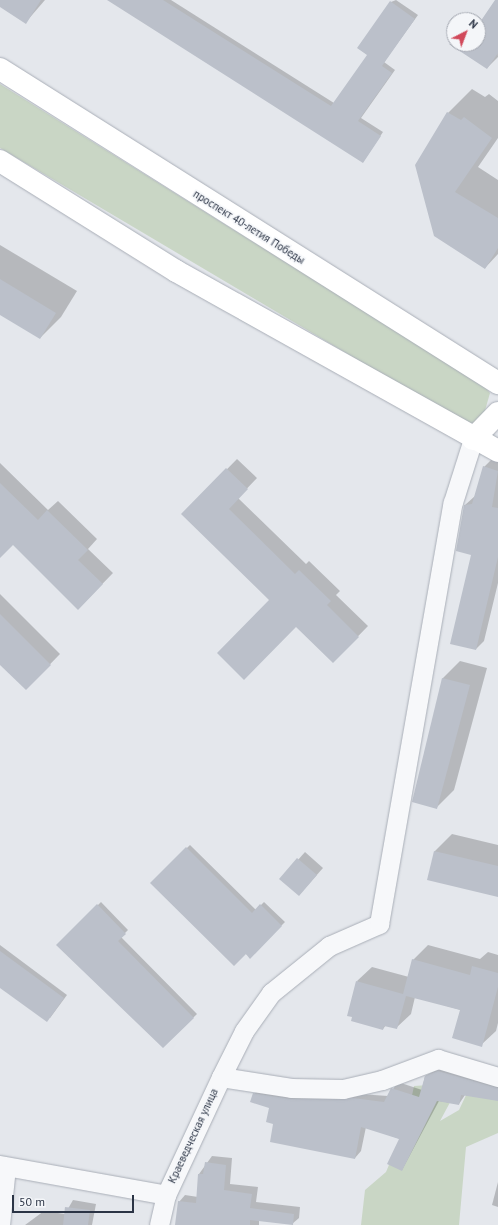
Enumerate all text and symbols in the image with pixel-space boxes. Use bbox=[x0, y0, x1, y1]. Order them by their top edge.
north arrow bbox=[446, 12, 486, 52]
text: N bbox=[466, 16, 481, 31]
street label: проспект 40-летия Победы bbox=[191, 187, 307, 267]
street label: Краеведческая улица bbox=[165, 1086, 221, 1186]
scale bar bbox=[14, 1187, 136, 1213]
text: 50 m bbox=[19, 1194, 45, 1209]

